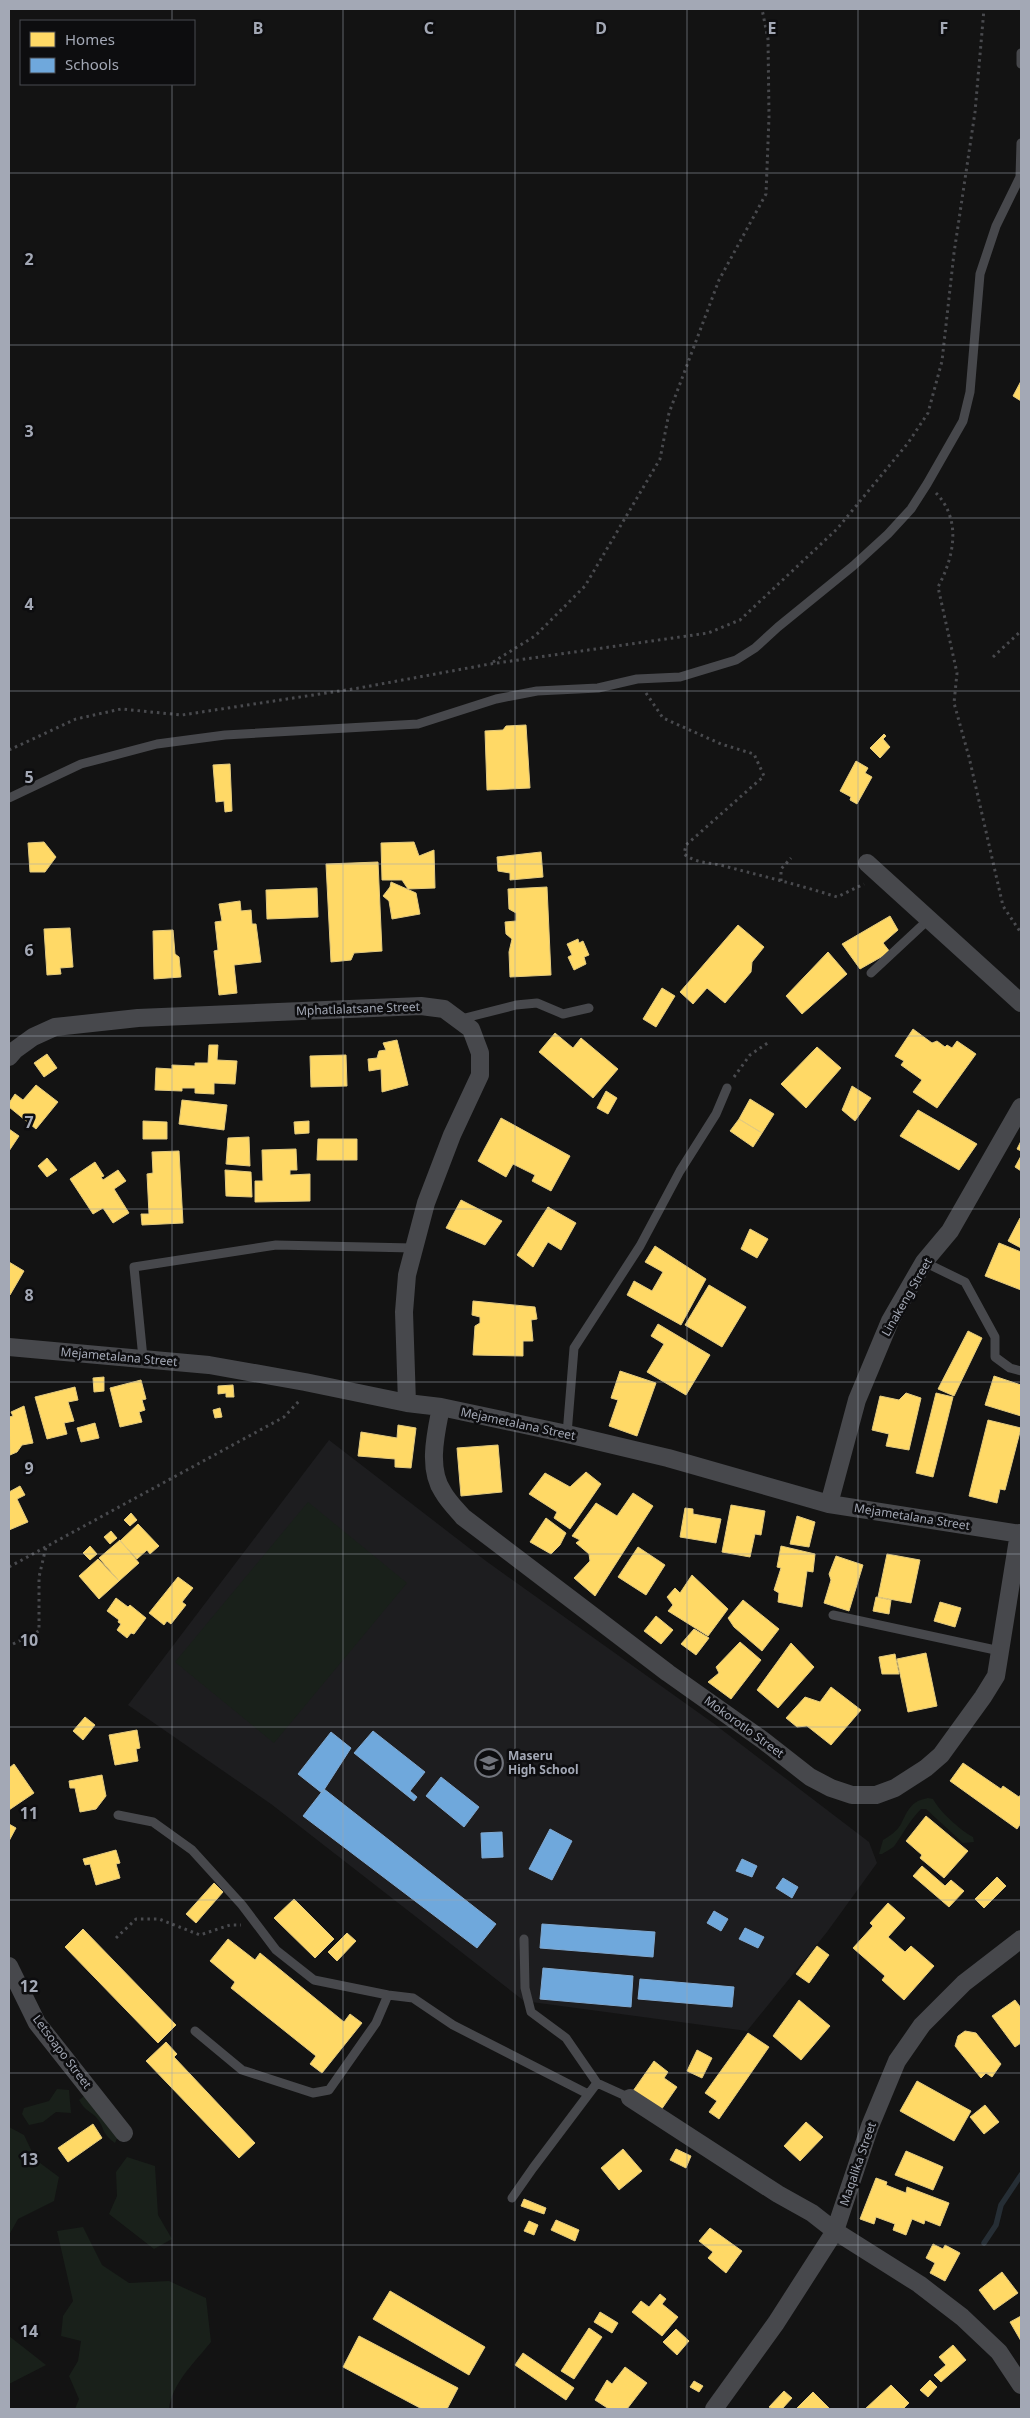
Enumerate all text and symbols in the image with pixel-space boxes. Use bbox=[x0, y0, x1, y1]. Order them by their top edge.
text: B bbox=[253, 17, 263, 39]
text: C bbox=[424, 17, 434, 39]
text: D bbox=[595, 17, 607, 39]
text: E bbox=[768, 17, 777, 39]
text: F bbox=[940, 17, 948, 39]
legend bbox=[20, 20, 195, 85]
text: Homes bbox=[65, 29, 115, 49]
text: Schools bbox=[65, 54, 119, 74]
text: 2 bbox=[24, 248, 34, 270]
text: 3 bbox=[24, 420, 34, 442]
text: 4 bbox=[24, 593, 34, 615]
text: 5 bbox=[24, 766, 34, 788]
text: 6 bbox=[24, 939, 34, 961]
street label: Mphatlalatsane Street bbox=[296, 998, 421, 1019]
text: 7 bbox=[24, 1111, 34, 1133]
street label: Linakeng Street bbox=[877, 1254, 936, 1339]
text: 8 bbox=[24, 1284, 34, 1306]
street label: Mejametalana Street bbox=[60, 1343, 179, 1370]
street label: Mejametalana Street bbox=[459, 1403, 578, 1444]
text: 9 bbox=[24, 1457, 34, 1479]
street label: Mejametalana Street bbox=[853, 1499, 972, 1534]
text: 10 bbox=[20, 1629, 38, 1651]
street label: Mokorotlo Street bbox=[701, 1692, 788, 1762]
place label: Maseru High School bbox=[508, 1747, 578, 1778]
school or university icon: Maseru High School bbox=[474, 1748, 504, 1778]
text: 11 bbox=[20, 1802, 38, 1824]
text: 12 bbox=[20, 1975, 38, 1997]
street label: Letsoapo Street bbox=[29, 2011, 96, 2093]
street label: Maqalika Street bbox=[835, 2119, 880, 2208]
text: 13 bbox=[20, 2148, 38, 2170]
text: 14 bbox=[20, 2320, 38, 2342]

